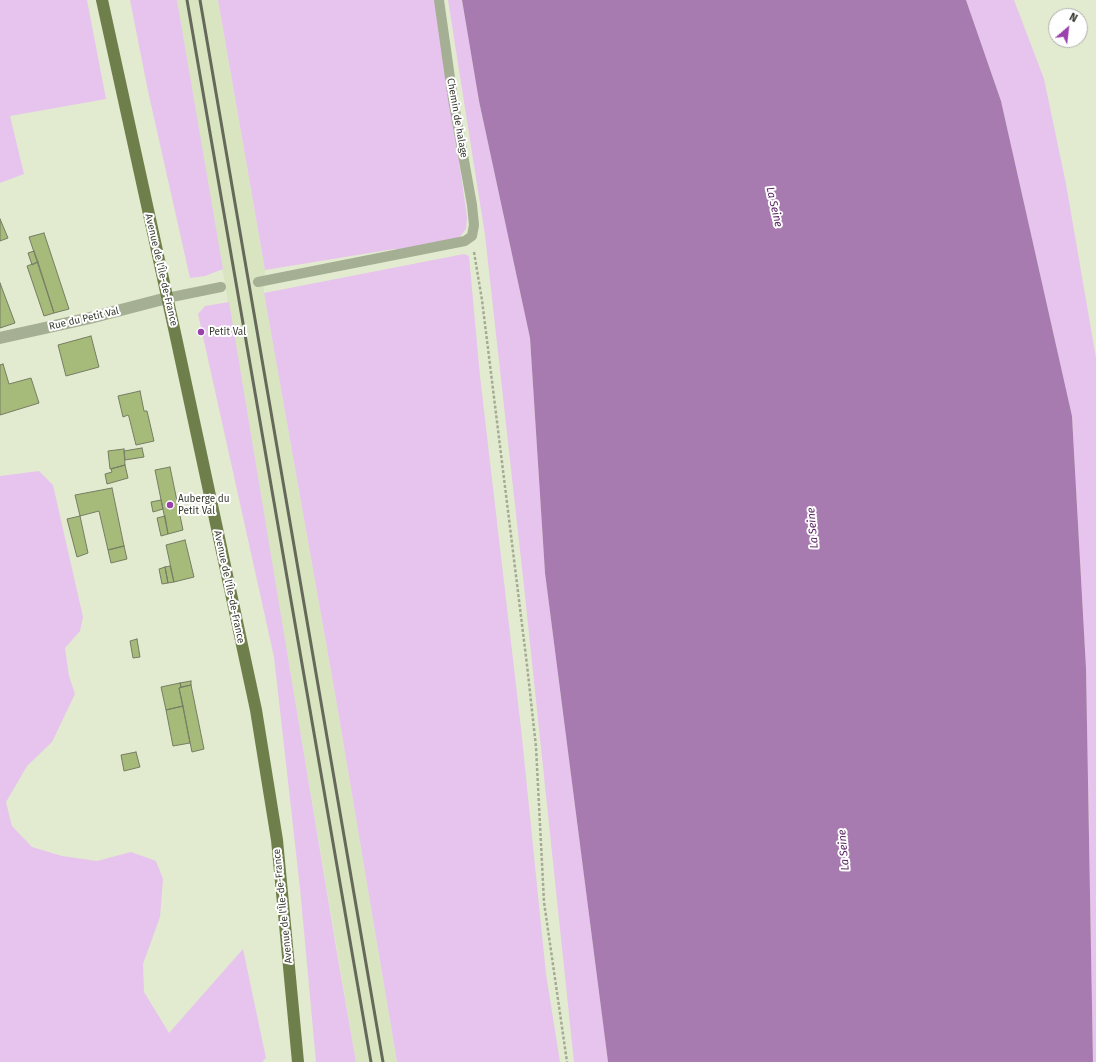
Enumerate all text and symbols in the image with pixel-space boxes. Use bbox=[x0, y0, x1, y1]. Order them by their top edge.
north arrow bbox=[1048, 8, 1088, 48]
text: N bbox=[1067, 10, 1080, 25]
street label: Chemin de halage bbox=[444, 77, 470, 159]
water label: La Seine bbox=[763, 186, 785, 228]
street label: Avenue de l'Île-de-France bbox=[142, 213, 180, 327]
street label: Rue du Petit Val bbox=[48, 305, 120, 333]
place label: Petit Val bbox=[209, 326, 246, 338]
marker: Petit Val bbox=[196, 327, 206, 337]
place label: Auberge du Petit Val bbox=[178, 493, 230, 516]
marker: Auberge du Petit Val bbox=[165, 500, 175, 510]
water label: La Seine bbox=[805, 507, 821, 549]
street label: Avenue de l'Île-de-France bbox=[211, 529, 247, 645]
water label: La Seine bbox=[836, 829, 852, 871]
street label: Avenue de l'Île-de-France bbox=[271, 848, 295, 964]

